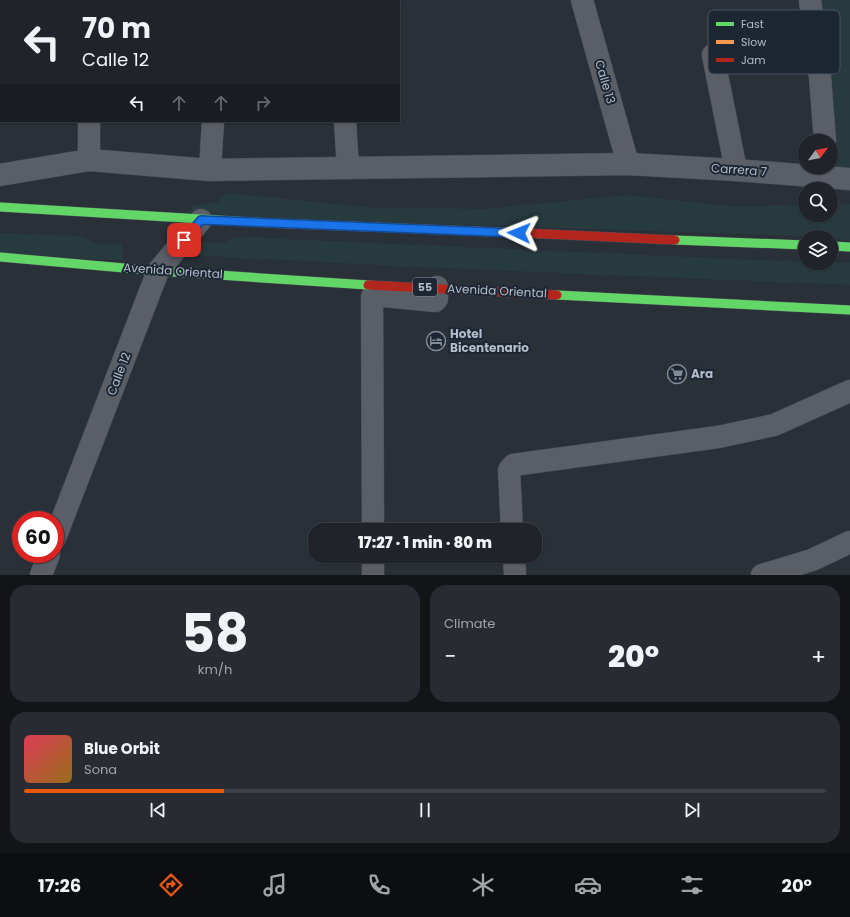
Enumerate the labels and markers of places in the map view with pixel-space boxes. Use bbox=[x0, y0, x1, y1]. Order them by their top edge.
pin bbox=[167, 223, 201, 257]
place label: Hotel Bicentenario bbox=[450, 325, 529, 356]
hotel icon: Hotel Bicentenario bbox=[425, 330, 447, 352]
supermarket icon: Ara bbox=[666, 363, 688, 385]
place label: Ara bbox=[691, 365, 713, 382]

